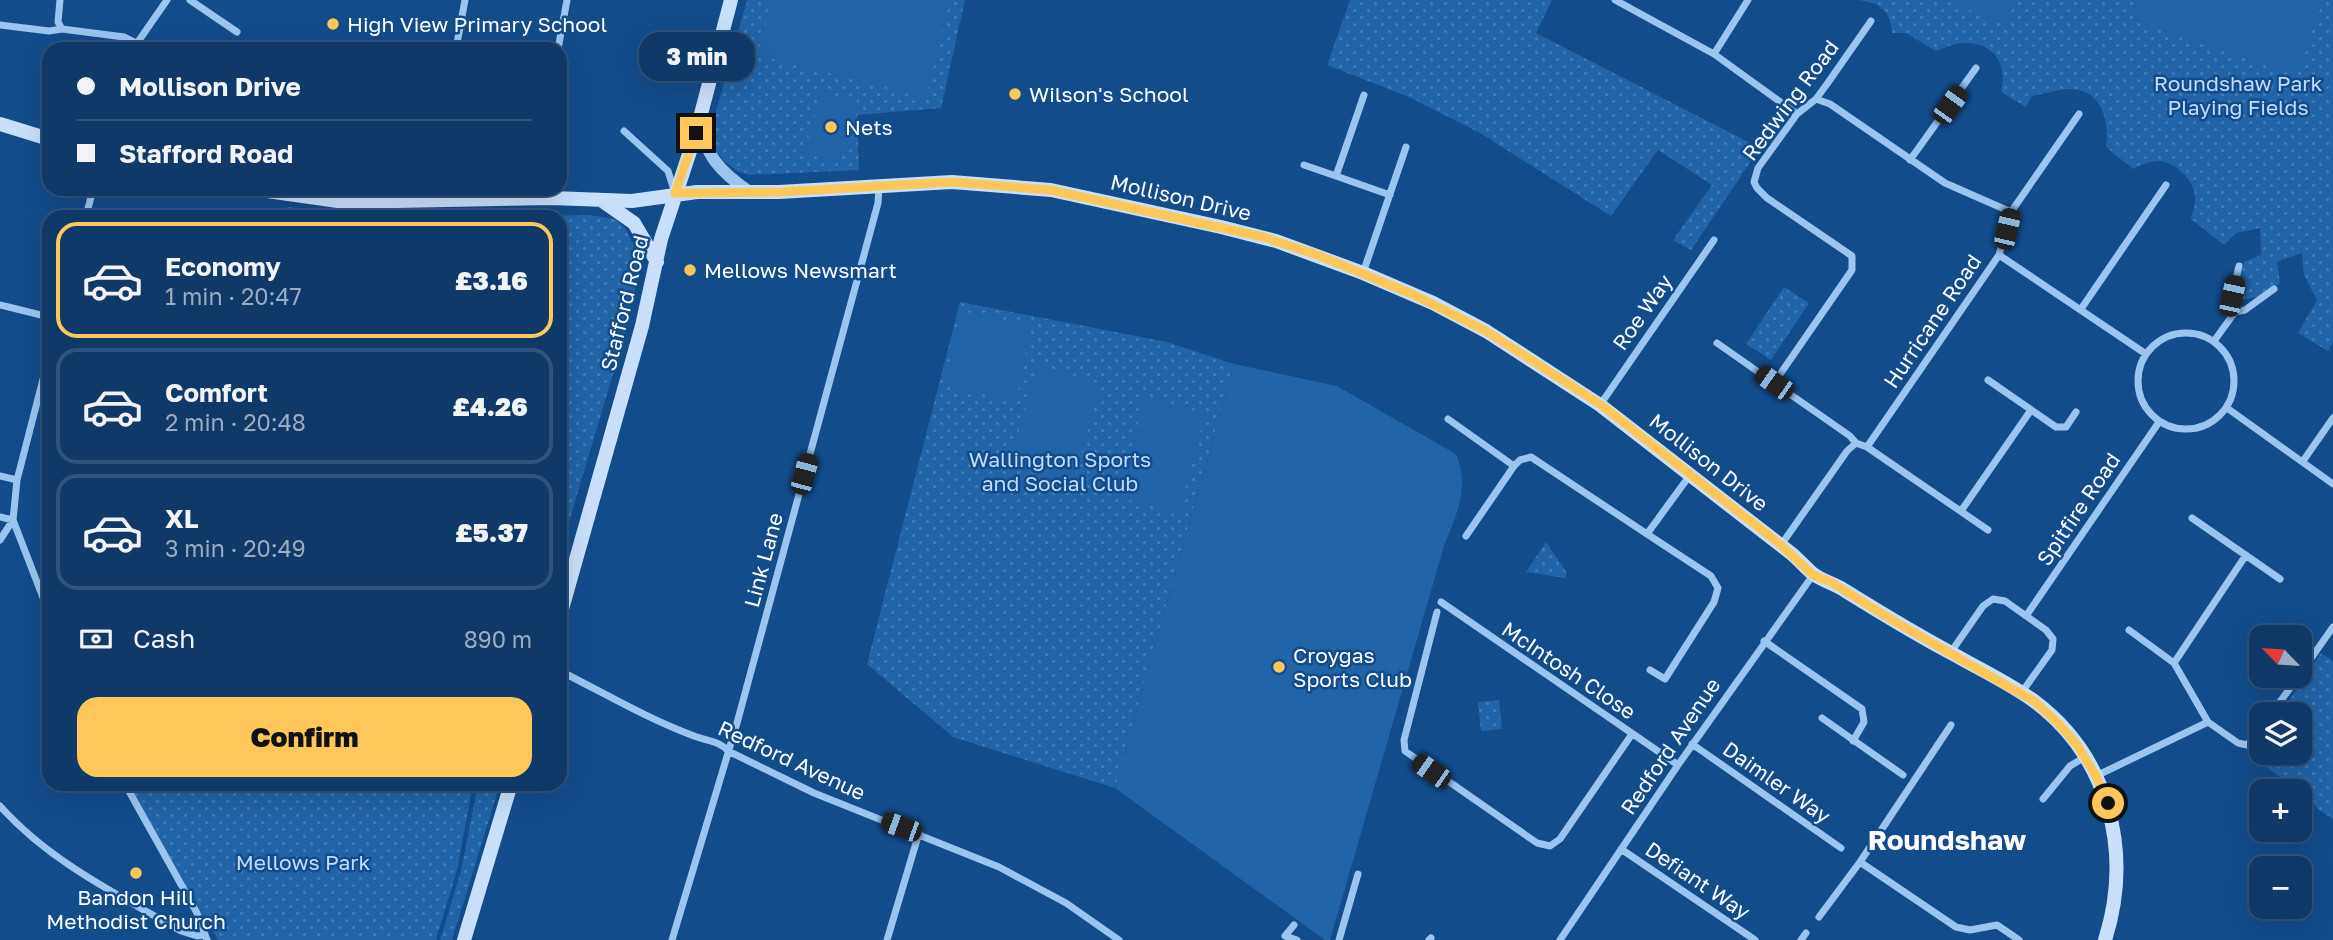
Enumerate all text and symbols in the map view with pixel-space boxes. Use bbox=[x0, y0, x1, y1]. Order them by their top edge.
place label: High View Primary School bbox=[347, 11, 607, 37]
marker: High View Primary School bbox=[325, 16, 341, 32]
callout: 3 min bbox=[638, 32, 754, 80]
street label: Redwing Road bbox=[1736, 35, 1844, 165]
text: 3 min bbox=[667, 42, 727, 70]
park label: Roundshaw Park Playing Fields bbox=[2154, 70, 2322, 120]
text: Mollison Drive bbox=[119, 71, 301, 102]
place label: Wilson's School bbox=[1029, 81, 1189, 107]
car bbox=[1930, 82, 1971, 128]
marker: Wilson's School bbox=[1007, 86, 1023, 102]
place label: Nets bbox=[845, 114, 893, 140]
route end bbox=[680, 117, 712, 149]
marker: Nets bbox=[823, 119, 839, 135]
text: Stafford Road bbox=[119, 138, 293, 169]
street label: Mollison Drive bbox=[1108, 168, 1254, 226]
car bbox=[1993, 206, 2022, 252]
street label: Stafford Road bbox=[595, 233, 653, 373]
icon: car bbox=[81, 249, 144, 312]
street label: Hurricane Road bbox=[1878, 249, 1986, 393]
text: Economy bbox=[165, 251, 281, 282]
place label: Mellows Newsmart bbox=[704, 257, 897, 283]
marker: Mellows Newsmart bbox=[682, 262, 698, 278]
text: £3.16 bbox=[455, 265, 528, 296]
street label: Roe Way bbox=[1607, 269, 1678, 355]
car bbox=[2218, 273, 2247, 319]
text: 1 min · 20:47 bbox=[165, 282, 302, 310]
car bbox=[1751, 362, 1798, 404]
icon: car bbox=[81, 375, 144, 438]
text: Comfort bbox=[165, 377, 268, 408]
text: £4.26 bbox=[453, 391, 528, 422]
text: 2 min · 20:48 bbox=[165, 408, 306, 436]
street label: Mollison Drive bbox=[1644, 408, 1774, 516]
park label: Wallington Sports and Social Club bbox=[969, 446, 1151, 496]
street label: Spitfire Road bbox=[2031, 448, 2125, 570]
car bbox=[789, 451, 820, 497]
icon: car bbox=[81, 501, 144, 564]
text: XL bbox=[165, 503, 199, 534]
street label: Link Lane bbox=[738, 510, 788, 610]
text: £5.37 bbox=[455, 517, 528, 548]
text: 3 min · 20:49 bbox=[165, 534, 306, 562]
street label: McIntosh Close bbox=[1497, 616, 1641, 724]
icon: cash bbox=[77, 620, 115, 658]
text: Cash bbox=[133, 623, 195, 654]
text: 890 m bbox=[464, 625, 532, 653]
north arrow bbox=[2249, 625, 2312, 688]
map controls bbox=[2249, 625, 2312, 919]
place label: Croygas Sports Club bbox=[1293, 642, 1412, 692]
marker: Croygas Sports Club bbox=[1271, 659, 1287, 675]
street label: Redford Avenue bbox=[1615, 673, 1725, 819]
button: Confirm bbox=[77, 697, 532, 777]
button: layers bbox=[2249, 702, 2312, 765]
street label: Redford Avenue bbox=[714, 715, 870, 805]
street label: Daimler Way bbox=[1718, 735, 1836, 829]
car bbox=[1408, 750, 1455, 792]
button: + bbox=[2249, 779, 2312, 842]
route start bbox=[2092, 787, 2124, 819]
car bbox=[878, 810, 925, 844]
district label: Roundshaw bbox=[1868, 823, 2026, 856]
street label: Defiant Way bbox=[1641, 835, 1755, 925]
park label: Mellows Park bbox=[236, 849, 370, 875]
button: − bbox=[2249, 856, 2312, 919]
marker: Bandon Hill Methodist Church bbox=[128, 865, 144, 881]
place label: Bandon Hill Methodist Church bbox=[46, 884, 226, 934]

